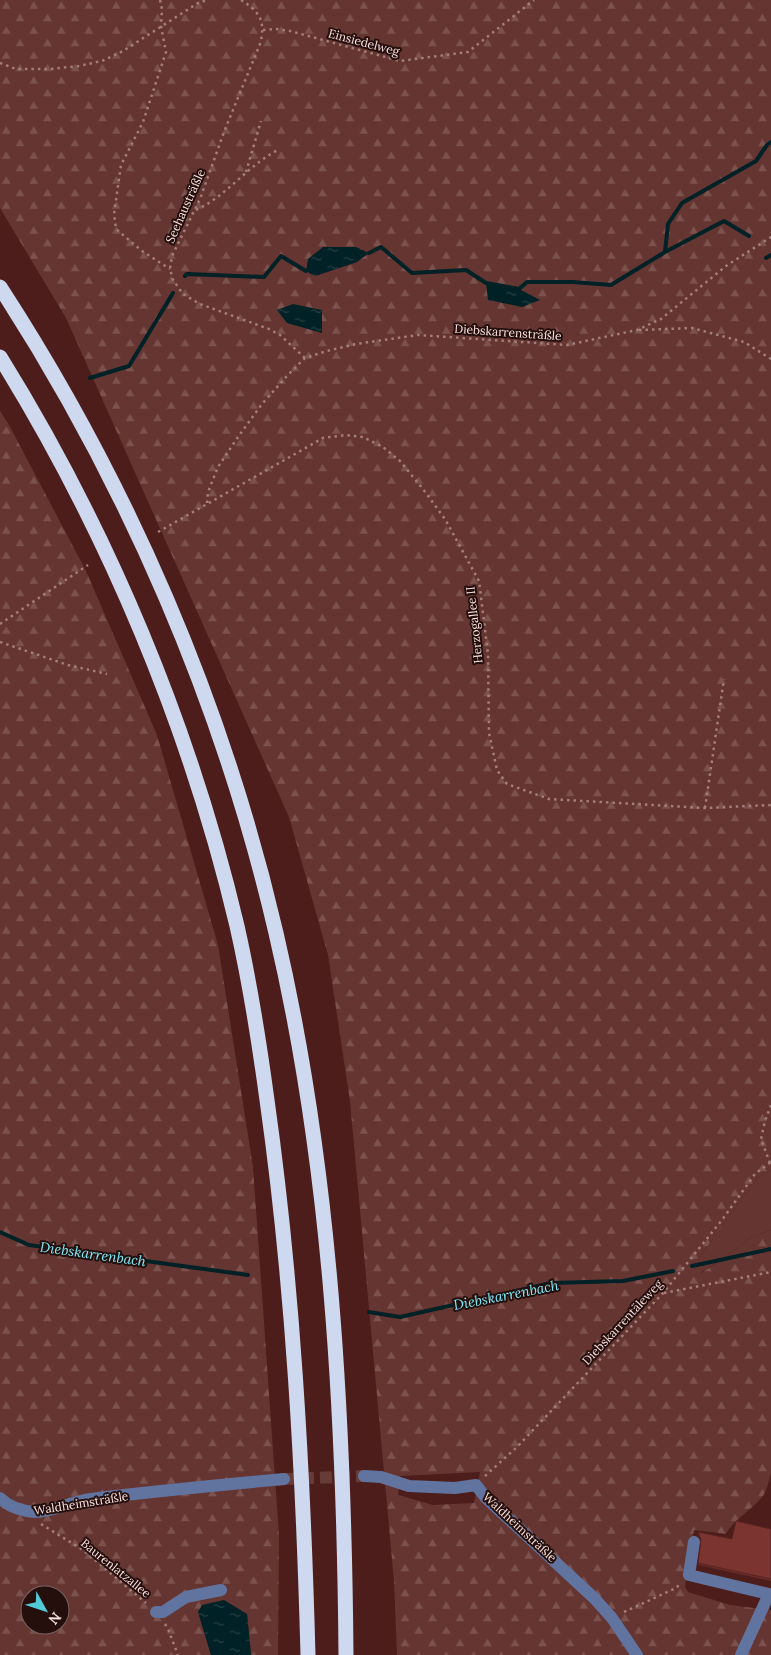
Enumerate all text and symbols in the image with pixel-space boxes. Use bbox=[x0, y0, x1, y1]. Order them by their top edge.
street label: Einsiedelweg bbox=[327, 25, 402, 59]
street label: Seehausträßle bbox=[162, 166, 208, 245]
street label: Diebskarrensträßle bbox=[454, 321, 563, 343]
street label: Herzogallee II bbox=[462, 586, 486, 664]
water label: Diebskarrenbach bbox=[39, 1238, 147, 1270]
water label: Diebskarrenbach bbox=[452, 1276, 560, 1314]
street label: Diebskarrentäleweg bbox=[579, 1276, 666, 1368]
street label: Waldheimsträßle bbox=[33, 1488, 130, 1518]
street label: Waldheimsträßle bbox=[480, 1489, 560, 1565]
street label: Baurenlatzallee bbox=[78, 1535, 154, 1601]
north arrow bbox=[20, 1585, 70, 1635]
text: N bbox=[44, 1608, 65, 1628]

